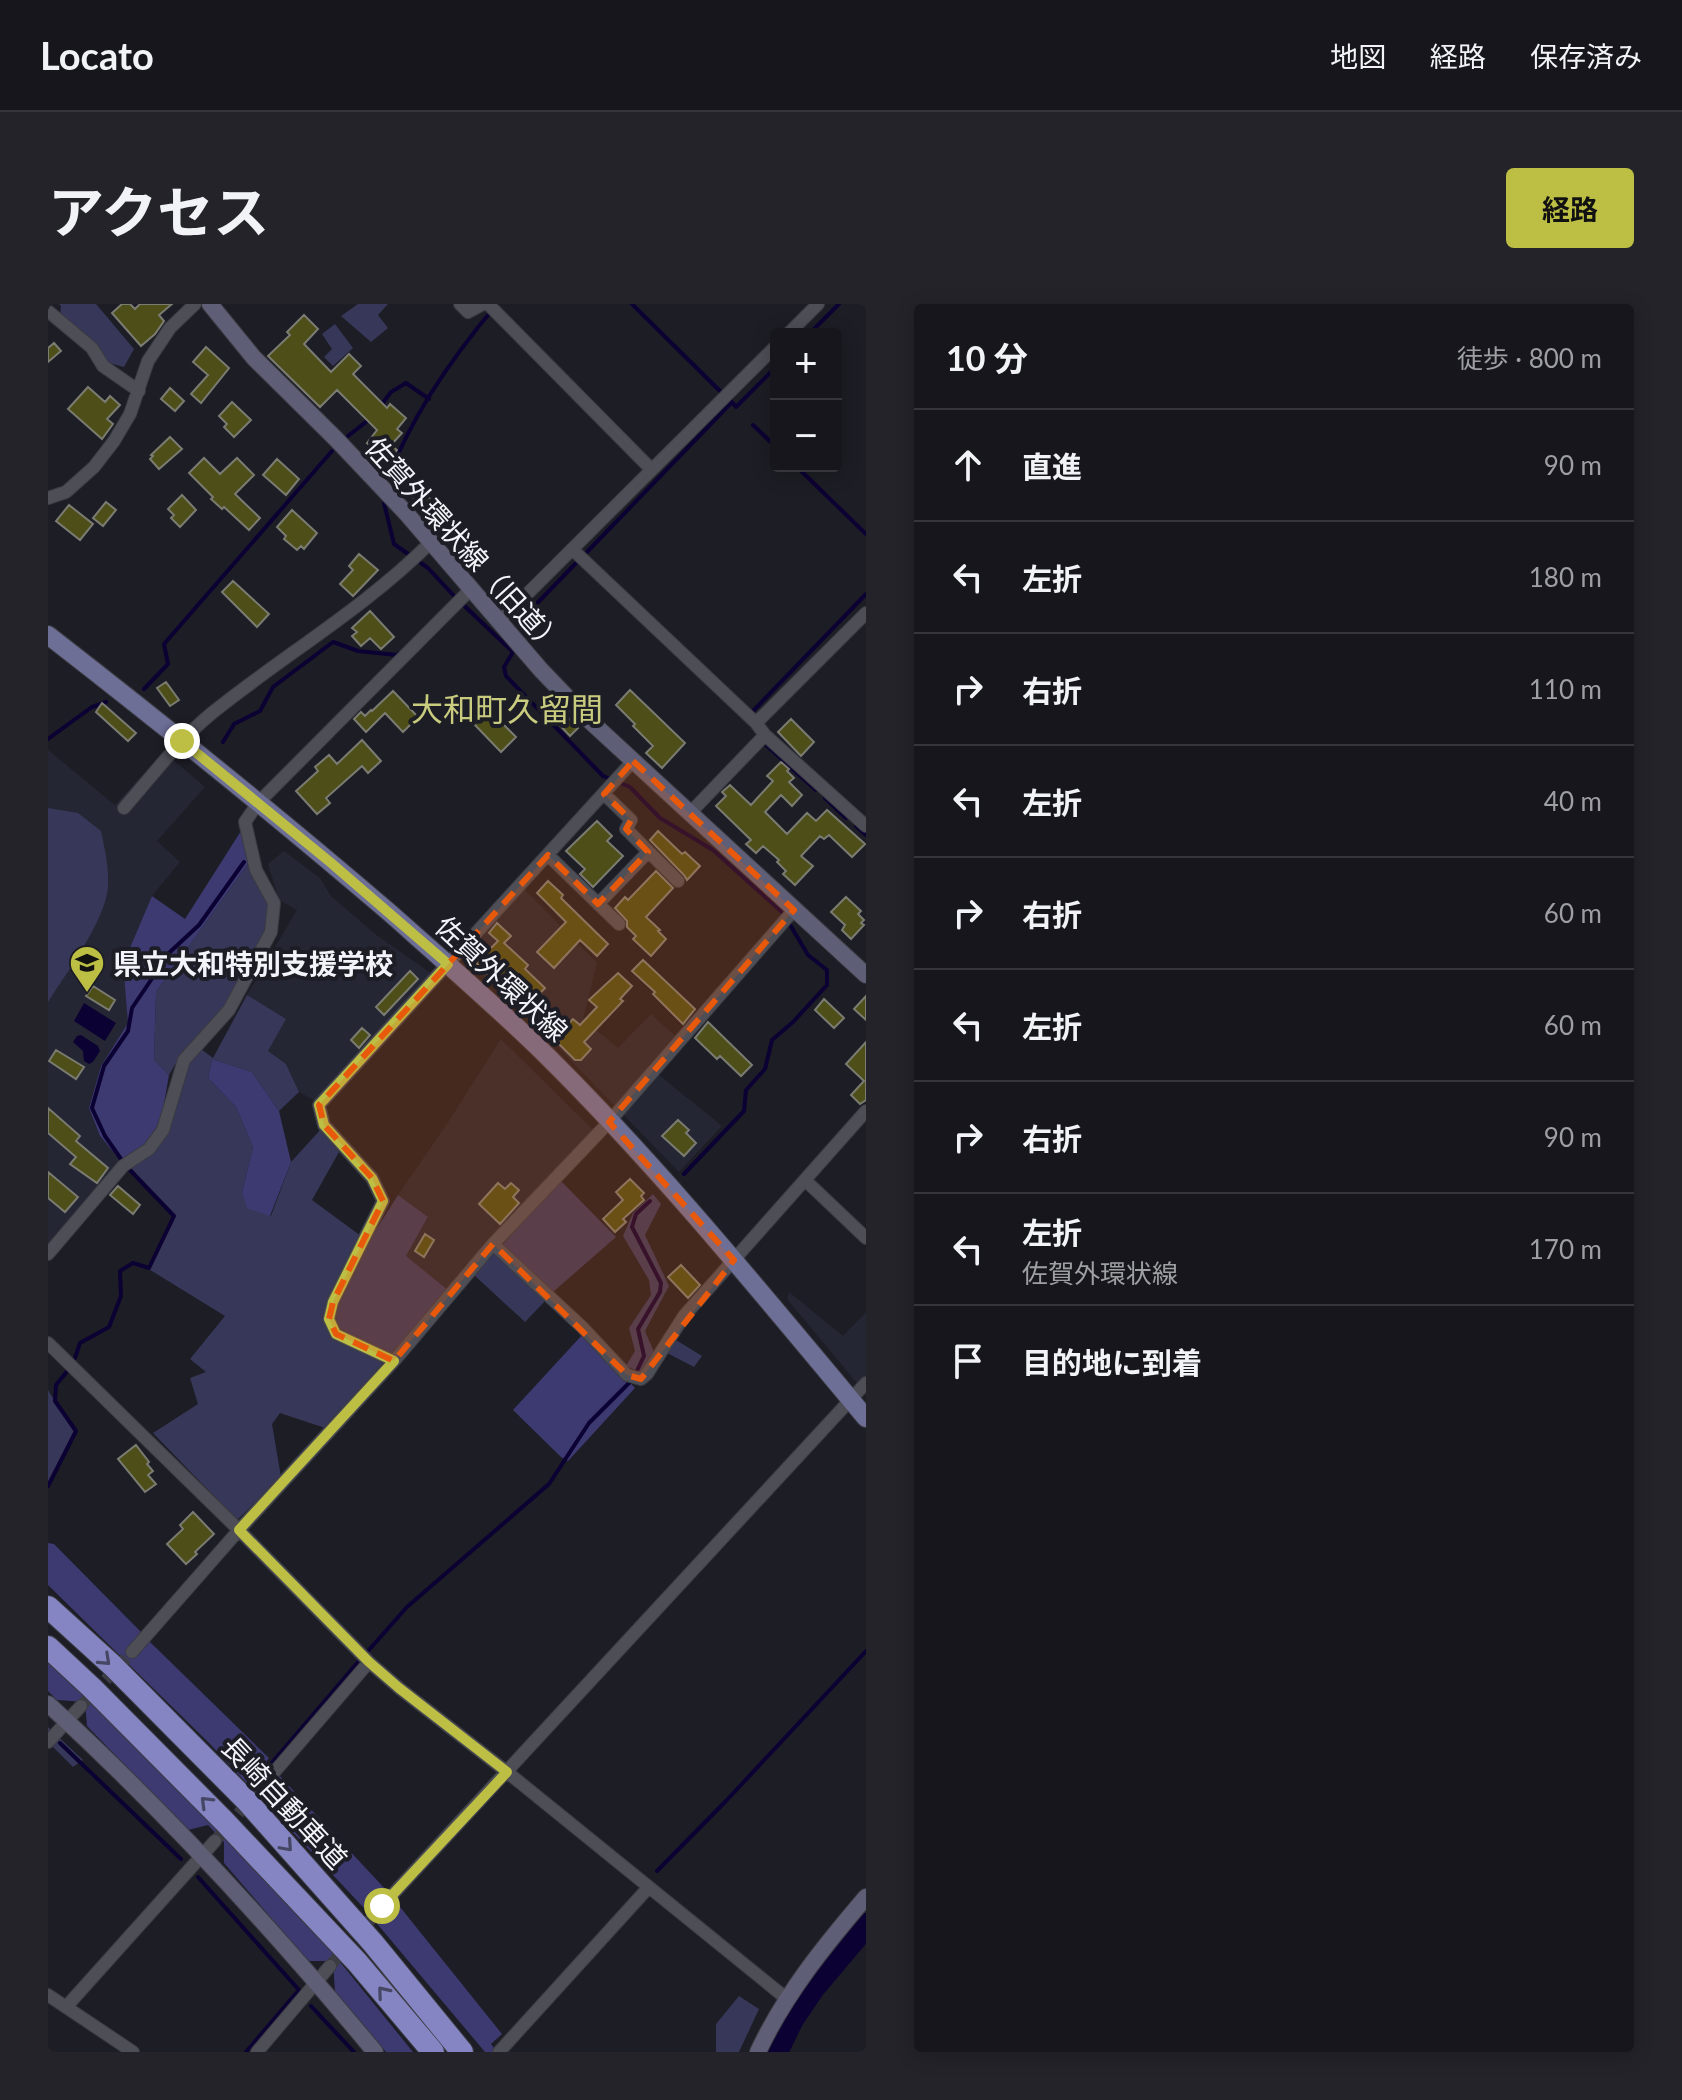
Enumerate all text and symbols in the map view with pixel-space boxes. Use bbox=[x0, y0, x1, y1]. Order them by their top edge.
text: Locato bbox=[40, 32, 154, 78]
text: 地図 bbox=[1330, 39, 1386, 73]
text: 経路 bbox=[1430, 39, 1486, 73]
text: 保存済み bbox=[1530, 39, 1642, 73]
button: 経路 bbox=[1506, 168, 1634, 248]
text: アクセス bbox=[48, 178, 269, 245]
map controls bbox=[770, 328, 842, 472]
button: + bbox=[770, 328, 842, 400]
text: 10 分 bbox=[946, 337, 1028, 378]
text: 徒歩 · 800 m bbox=[1457, 342, 1602, 374]
button: − bbox=[770, 400, 842, 472]
street label: 佐賀外環状線（旧道） bbox=[359, 430, 571, 660]
icon: ahead bbox=[946, 443, 990, 487]
text: 直進 bbox=[1022, 448, 1082, 484]
text: 90 m bbox=[1544, 449, 1602, 481]
icon: left bbox=[946, 555, 990, 599]
text: 左折 bbox=[1022, 560, 1082, 596]
text: 180 m bbox=[1529, 561, 1602, 593]
icon: right bbox=[946, 667, 990, 711]
text: 右折 bbox=[1022, 672, 1082, 708]
text: 110 m bbox=[1529, 673, 1602, 705]
district label: 大和町久留間 bbox=[411, 689, 603, 728]
route end bbox=[164, 723, 200, 759]
icon: left bbox=[946, 779, 990, 823]
text: 左折 bbox=[1022, 784, 1082, 820]
text: 40 m bbox=[1544, 785, 1602, 817]
icon: right bbox=[946, 891, 990, 935]
text: 右折 bbox=[1022, 896, 1082, 932]
text: 60 m bbox=[1544, 897, 1602, 929]
street label: 佐賀外環状線 bbox=[429, 908, 575, 1048]
school or university icon: 県立大和特別支援学校 bbox=[68, 944, 106, 994]
place label: 県立大和特別支援学校 bbox=[113, 946, 393, 980]
icon: left bbox=[946, 1003, 990, 1047]
text: 左折 bbox=[1022, 1008, 1082, 1044]
text: 60 m bbox=[1544, 1009, 1602, 1041]
icon: right bbox=[946, 1115, 990, 1159]
text: 右折 bbox=[1022, 1120, 1082, 1156]
text: 90 m bbox=[1544, 1121, 1602, 1153]
text: 左折 bbox=[1022, 1214, 1082, 1250]
icon: left bbox=[946, 1227, 990, 1271]
text: 170 m bbox=[1529, 1233, 1602, 1265]
text: 佐賀外環状線 bbox=[1022, 1257, 1178, 1289]
icon: arrive bbox=[946, 1339, 990, 1383]
text: 目的地に到着 bbox=[1022, 1344, 1202, 1380]
one-way arrow bbox=[96, 1650, 111, 1664]
street label: 長崎自動車道 bbox=[215, 1729, 355, 1875]
one-way arrow bbox=[200, 1797, 215, 1811]
one-way arrow bbox=[277, 1836, 291, 1851]
route start bbox=[364, 1888, 400, 1924]
one-way arrow bbox=[378, 1987, 393, 2002]

